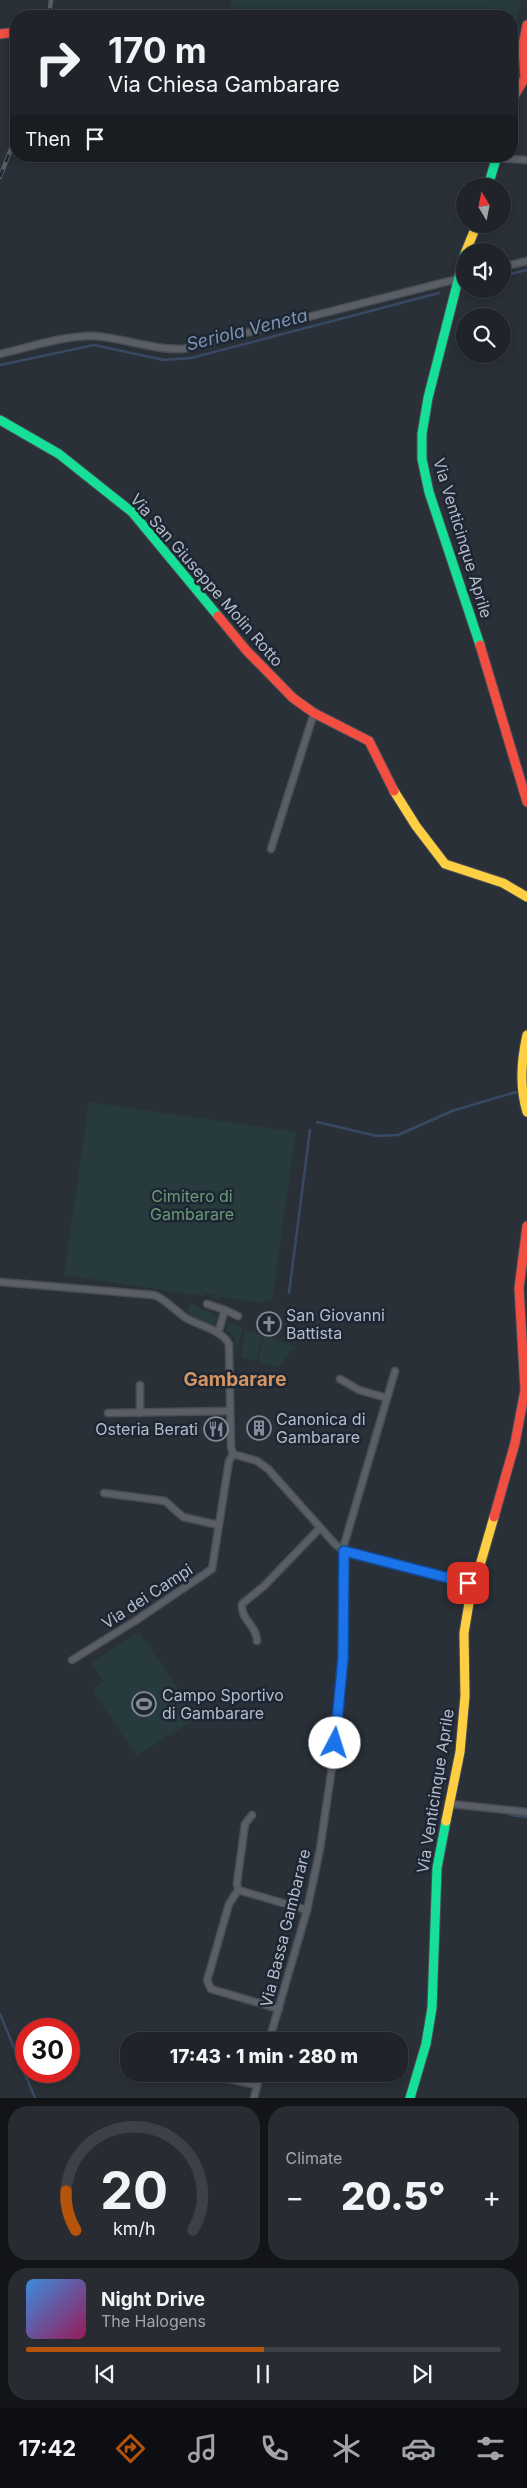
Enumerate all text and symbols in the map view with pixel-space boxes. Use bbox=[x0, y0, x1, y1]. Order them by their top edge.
text: 170 m bbox=[108, 29, 207, 71]
icon: right bbox=[25, 30, 90, 95]
text: Via Chiesa Gambarare bbox=[108, 71, 340, 97]
icon: arrive bbox=[81, 125, 109, 153]
text: Then bbox=[25, 128, 71, 151]
north arrow bbox=[456, 178, 511, 232]
map controls bbox=[456, 178, 511, 363]
button: sound bbox=[456, 243, 511, 298]
water label: Seriola Veneta bbox=[184, 304, 310, 355]
button: search bbox=[456, 308, 511, 363]
street label: Via Venticinque Aprile bbox=[429, 456, 497, 620]
street label: Via San Giuseppe Molin Rotto bbox=[126, 489, 288, 671]
park label: Cimitero di Gambarare bbox=[150, 1186, 234, 1224]
place label: San Giovanni Battista bbox=[286, 1305, 385, 1343]
church icon: San Giovanni Battista bbox=[256, 1311, 282, 1337]
district label: Gambarare bbox=[184, 1368, 286, 1391]
place label: Canonica di Gambarare bbox=[276, 1409, 366, 1447]
building icon: Canonica di Gambarare bbox=[246, 1415, 272, 1441]
restaurant icon: Osteria Berati bbox=[203, 1416, 229, 1442]
place label: Osteria Berati bbox=[95, 1419, 198, 1439]
street label: Via dei Campi bbox=[98, 1559, 196, 1633]
pin bbox=[447, 1562, 489, 1604]
icon: arrive bbox=[454, 1569, 482, 1597]
place label: Campo Sportivo di Gambarare bbox=[162, 1685, 284, 1723]
sports icon: Campo Sportivo di Gambarare bbox=[131, 1691, 157, 1717]
street label: Via Venticinque Aprile bbox=[412, 1707, 458, 1875]
position arrow bbox=[308, 1716, 360, 1768]
street label: Via Bassa Gambarare bbox=[256, 1847, 314, 2009]
speed limit sign: 30 bbox=[15, 2018, 80, 2083]
text: 17:43 · 1 min · 280 m bbox=[170, 2045, 358, 2068]
text: Climate bbox=[286, 2148, 342, 2168]
text: 20 bbox=[100, 2159, 168, 2222]
text: 20.5° bbox=[341, 2173, 446, 2219]
text: − bbox=[286, 2180, 304, 2214]
text: + bbox=[482, 2180, 501, 2214]
text: km/h bbox=[113, 2218, 155, 2239]
text: Night Drive bbox=[101, 2288, 205, 2311]
text: The Halogens bbox=[101, 2311, 206, 2331]
icon: previous bbox=[91, 2360, 119, 2388]
icon: pause bbox=[249, 2360, 277, 2388]
icon: next bbox=[408, 2360, 436, 2388]
icon: directions bbox=[113, 2431, 148, 2466]
icon: music bbox=[185, 2431, 220, 2466]
icon: phone bbox=[257, 2431, 292, 2466]
icon: climate bbox=[329, 2431, 364, 2466]
icon: car bbox=[401, 2431, 436, 2466]
icon: filters bbox=[473, 2431, 508, 2466]
text: 17:42 bbox=[19, 2435, 76, 2461]

